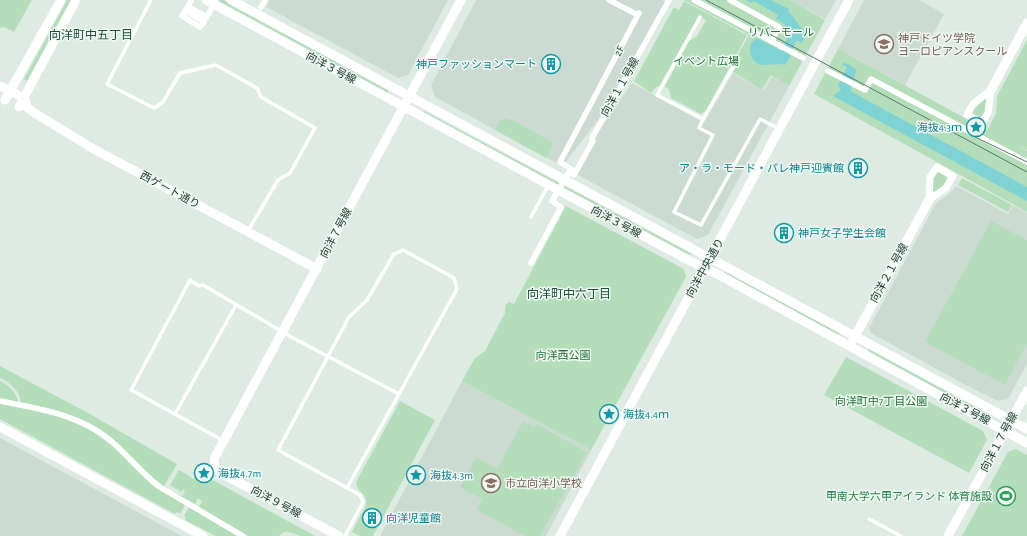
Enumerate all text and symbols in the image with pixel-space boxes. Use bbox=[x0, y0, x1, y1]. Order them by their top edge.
park label: リバーモール bbox=[748, 26, 814, 38]
district label: 向洋町中五丁目 bbox=[49, 28, 133, 41]
place label: 神戸ドイツ学院 ヨーロピアンスクール bbox=[898, 32, 1007, 57]
school or university icon: 神戸ドイツ学院 ヨーロピアンスクール bbox=[873, 33, 895, 55]
street label: 2F bbox=[612, 44, 626, 58]
street label: 向洋３号線 bbox=[304, 49, 358, 86]
building icon: 神戸ファッションマート bbox=[540, 53, 562, 75]
street label: 向洋１１号線 bbox=[598, 55, 641, 119]
park label: イベント広場 bbox=[673, 56, 739, 67]
place label: 神戸ファッションマート bbox=[416, 59, 537, 70]
place icon: 海抜4.3ｍ bbox=[965, 116, 987, 138]
place label: 海抜4.3ｍ bbox=[917, 121, 962, 133]
building icon: ア・ラ・モード・パレ神戸迎賓館 bbox=[847, 157, 869, 179]
place label: ア・ラ・モード・パレ神戸迎賓館 bbox=[679, 162, 844, 174]
street label: 西ゲート通り bbox=[138, 169, 202, 210]
street label: 向洋３号線 bbox=[589, 203, 643, 240]
street label: 向洋７号線 bbox=[317, 206, 354, 260]
building icon: 神戸女子学生会館 bbox=[773, 222, 795, 244]
place label: 神戸女子学生会館 bbox=[798, 227, 886, 239]
street label: 向洋中央通り bbox=[683, 236, 726, 300]
street label: 向洋２１号線 bbox=[867, 241, 910, 305]
district label: 向洋町中六丁目 bbox=[527, 287, 611, 300]
park label: 向洋西公園 bbox=[536, 349, 591, 361]
street label: 向洋３号線 bbox=[938, 390, 992, 427]
park label: 向洋町中7丁目公園 bbox=[835, 395, 927, 407]
place icon: 海抜4.4ｍ bbox=[598, 403, 620, 425]
place label: 海抜4.4ｍ bbox=[623, 408, 669, 420]
street label: 向洋１７号線 bbox=[978, 410, 1019, 474]
place icon: 海抜4.7m bbox=[193, 462, 215, 484]
place icon: 海抜4.3m bbox=[405, 464, 427, 486]
place label: 海抜4.7m bbox=[218, 467, 261, 479]
place label: 海抜4.3m bbox=[430, 469, 473, 481]
school or university icon: 市立向洋小学校 bbox=[480, 472, 502, 494]
place label: 市立向洋小学校 bbox=[505, 477, 582, 489]
street label: 向洋９号線 bbox=[249, 483, 303, 520]
sports icon: 甲南大学六甲アイランド 体育施設 bbox=[995, 485, 1017, 507]
place label: 甲南大学六甲アイランド 体育施設 bbox=[826, 490, 992, 502]
building icon: 向洋児童館 bbox=[361, 507, 383, 529]
place label: 向洋児童館 bbox=[386, 512, 441, 524]

